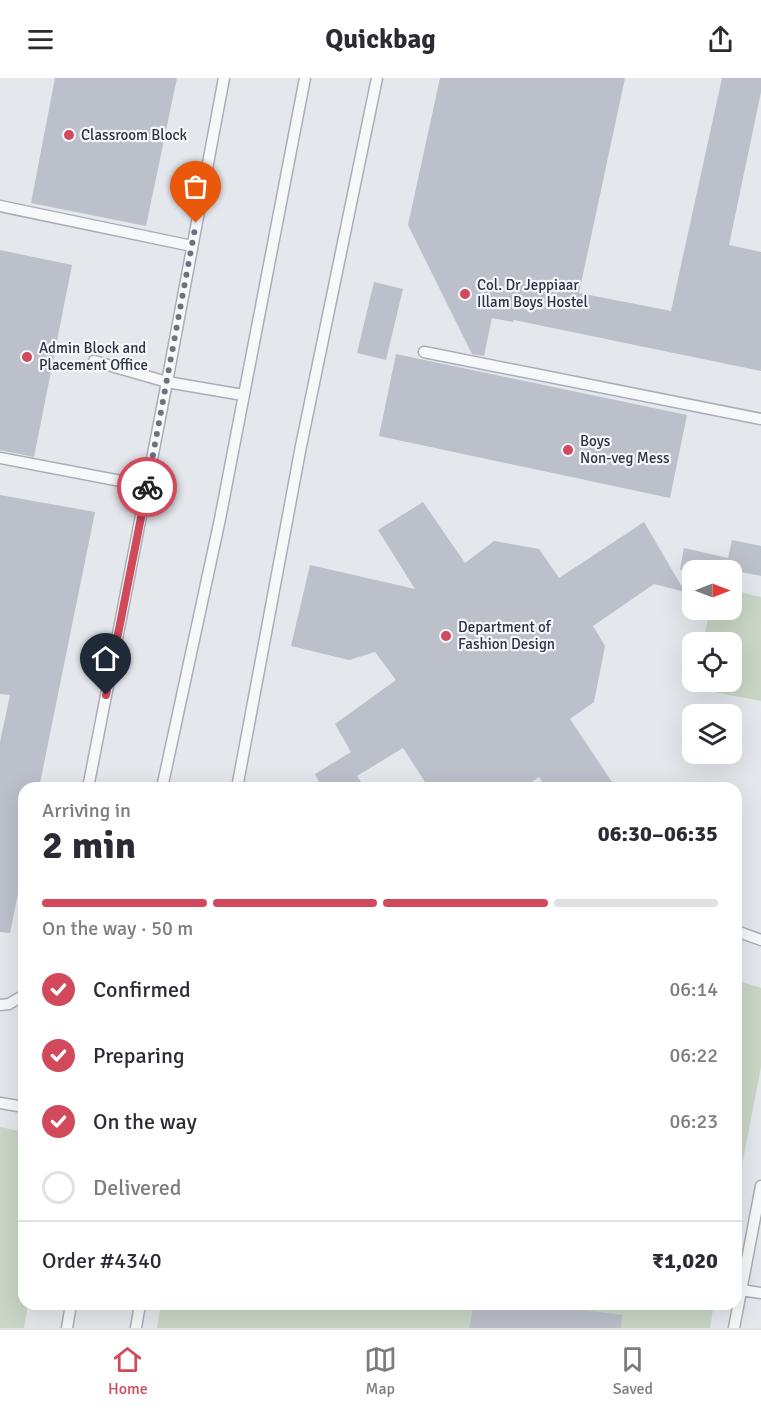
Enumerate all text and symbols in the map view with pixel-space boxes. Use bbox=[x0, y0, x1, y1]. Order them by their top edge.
icon: menu bbox=[24, 23, 57, 56]
text: Quickbag bbox=[325, 23, 436, 56]
icon: share bbox=[704, 23, 737, 56]
place label: Classroom Block bbox=[81, 126, 187, 144]
marker: Classroom Block bbox=[62, 128, 76, 142]
pin bbox=[170, 161, 221, 223]
icon: bag bbox=[179, 170, 212, 203]
place label: Col. Dr Jeppiaar Illam Boys Hostel bbox=[477, 276, 588, 311]
marker: Col. Dr Jeppiaar Illam Boys Hostel bbox=[458, 287, 472, 301]
place label: Admin Block and Placement Office bbox=[39, 339, 148, 374]
marker: Admin Block and Placement Office bbox=[20, 350, 34, 364]
place label: Boys Non-veg Mess bbox=[580, 432, 670, 467]
marker: Boys Non-veg Mess bbox=[561, 443, 575, 457]
courier bbox=[117, 457, 177, 517]
icon: bike bbox=[131, 471, 164, 504]
north arrow bbox=[682, 560, 742, 620]
map controls bbox=[682, 560, 742, 764]
place label: Department of Fashion Design bbox=[458, 618, 555, 653]
marker: Department of Fashion Design bbox=[439, 629, 453, 643]
button: locate bbox=[682, 632, 742, 692]
pin bbox=[80, 633, 131, 695]
icon: home bbox=[89, 642, 122, 675]
button: layers bbox=[682, 704, 742, 764]
text: Arriving in bbox=[42, 798, 131, 823]
text: 06:30–06:35 bbox=[598, 820, 718, 847]
text: 2 min bbox=[42, 821, 136, 869]
text: On the way · 50 m bbox=[42, 916, 193, 941]
icon: check bbox=[42, 973, 75, 1006]
text: Confirmed bbox=[93, 976, 191, 1003]
text: 06:14 bbox=[669, 977, 718, 1002]
icon: check bbox=[42, 1039, 75, 1072]
text: Preparing bbox=[93, 1042, 185, 1069]
text: 06:22 bbox=[669, 1043, 718, 1068]
icon: check bbox=[42, 1105, 75, 1138]
text: On the way bbox=[93, 1108, 197, 1135]
text: 06:23 bbox=[669, 1109, 718, 1134]
text: Delivered bbox=[93, 1174, 181, 1201]
text: Order #4340 bbox=[42, 1247, 162, 1274]
text: ₹1,020 bbox=[652, 1247, 718, 1274]
tab: Home bbox=[108, 1343, 148, 1399]
tab: Map bbox=[364, 1343, 397, 1399]
tab: Saved bbox=[613, 1343, 653, 1399]

